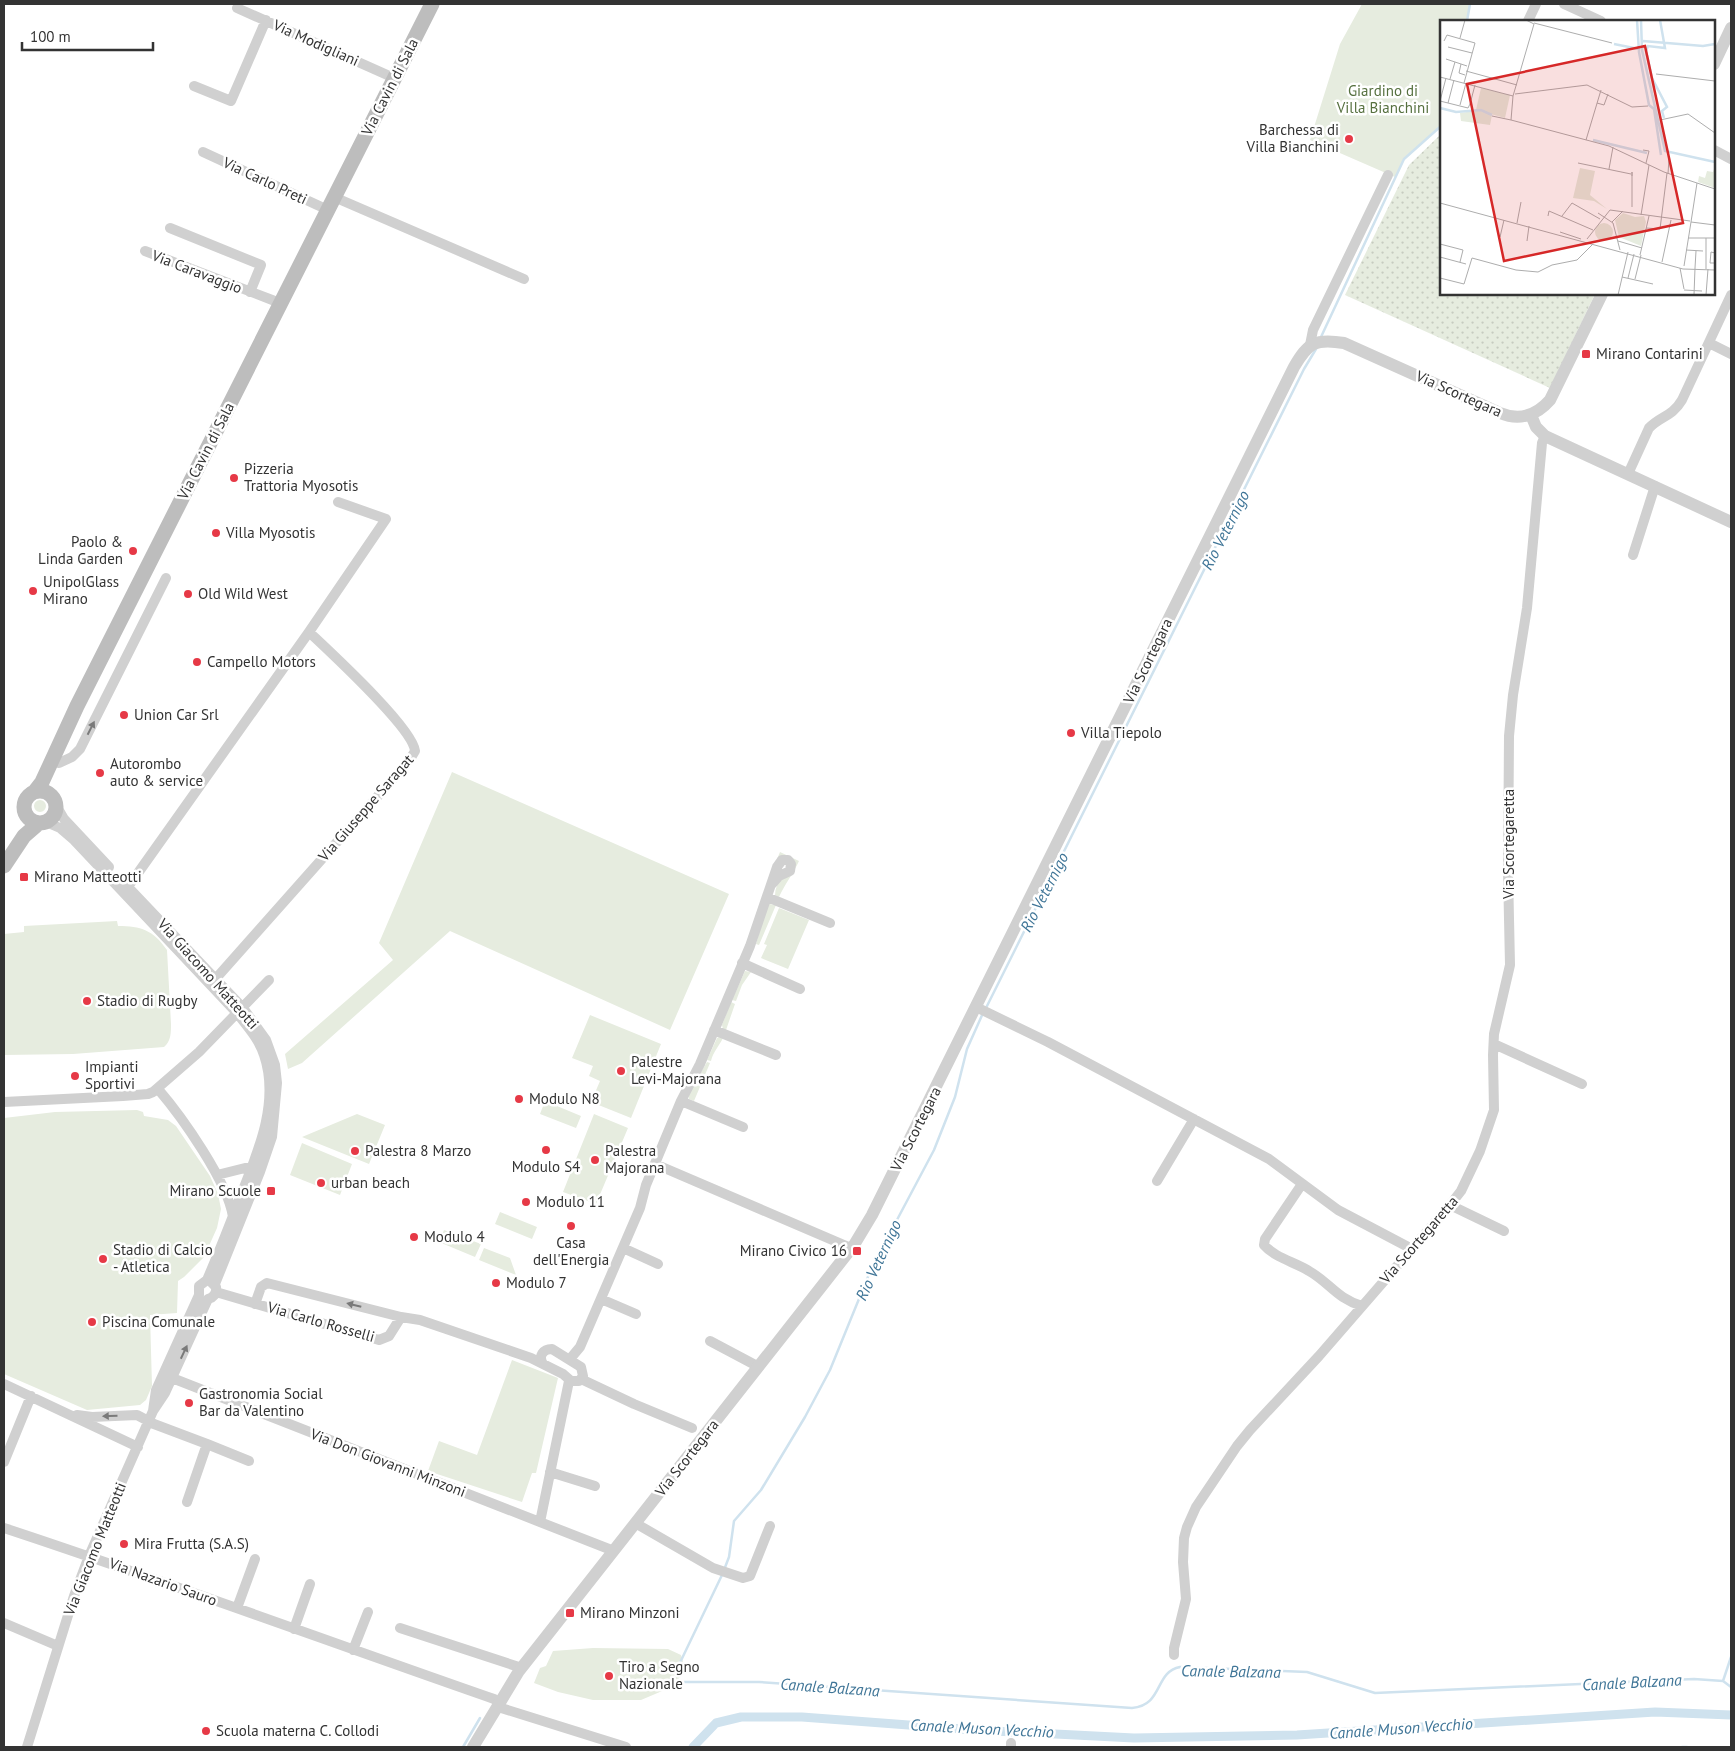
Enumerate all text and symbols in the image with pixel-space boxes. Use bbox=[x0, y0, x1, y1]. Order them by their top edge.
street label: Via Modigliani bbox=[269, 15, 362, 70]
scale bar bbox=[22, 20, 154, 52]
inset map bbox=[1440, 20, 1715, 295]
text: 100 m bbox=[30, 27, 71, 46]
street label: Via Cavin di Sala bbox=[356, 35, 422, 139]
park label: Giardino di Villa Bianchini bbox=[1336, 81, 1429, 117]
place label: Barchessa di Villa Bianchini bbox=[1246, 120, 1339, 156]
marker: Barchessa di Villa Bianchini bbox=[1343, 133, 1355, 145]
street label: Via Carlo Preti bbox=[219, 152, 310, 208]
street label: Via Caravaggio bbox=[148, 245, 245, 297]
place label: Mirano Contarini bbox=[1596, 344, 1703, 363]
marker: Mirano Contarini bbox=[1580, 348, 1592, 360]
street label: Via Scortegara bbox=[1412, 366, 1505, 421]
street label: Via Cavin di Sala bbox=[172, 399, 238, 503]
place label: Pizzeria Trattoria Myosotis bbox=[244, 459, 358, 495]
marker: Pizzeria Trattoria Myosotis bbox=[228, 472, 240, 484]
water label: Rio Veternigo bbox=[1196, 487, 1254, 573]
place label: Villa Myosotis bbox=[225, 523, 315, 542]
marker: Villa Myosotis bbox=[210, 527, 222, 539]
place label: Paolo & Linda Garden bbox=[38, 532, 123, 568]
marker: Paolo & Linda Garden bbox=[127, 545, 139, 557]
place label: UnipolGlass Mirano bbox=[43, 572, 119, 608]
place label: Old Wild West bbox=[198, 584, 288, 603]
marker: UnipolGlass Mirano bbox=[27, 585, 39, 597]
marker: Old Wild West bbox=[182, 588, 194, 600]
street label: Via Scortegara bbox=[1118, 615, 1176, 707]
place label: Campello Motors bbox=[207, 652, 316, 671]
marker: Campello Motors bbox=[191, 656, 203, 668]
place label: Union Car Srl bbox=[134, 705, 219, 724]
marker: Union Car Srl bbox=[118, 709, 130, 721]
one-way arrow bbox=[87, 721, 95, 736]
place label: Villa Tiepolo bbox=[1080, 723, 1162, 742]
marker: Villa Tiepolo bbox=[1065, 727, 1077, 739]
street label: Via Giuseppe Saragat bbox=[313, 750, 417, 866]
place label: Autorombo auto & service bbox=[110, 754, 203, 790]
marker: Autorombo auto & service bbox=[94, 767, 106, 779]
street label: Via Scortegaretta bbox=[1499, 789, 1518, 900]
water label: Rio Veternigo bbox=[1015, 849, 1073, 935]
place label: Mirano Matteotti bbox=[34, 867, 142, 886]
marker: Mirano Matteotti bbox=[18, 871, 30, 883]
street label: Via Giacomo Matteotti bbox=[153, 914, 263, 1033]
place label: Stadio di Rugby bbox=[97, 991, 198, 1010]
marker: Stadio di Rugby bbox=[81, 995, 93, 1007]
place label: Palestre Levi-Majorana bbox=[631, 1052, 721, 1088]
place label: Impianti Sportivi bbox=[85, 1057, 138, 1093]
marker: Palestre Levi-Majorana bbox=[615, 1065, 627, 1077]
marker: Impianti Sportivi bbox=[69, 1070, 81, 1082]
street label: Via Scortegara bbox=[886, 1083, 945, 1175]
place label: Modulo N8 bbox=[529, 1089, 600, 1108]
marker: Modulo N8 bbox=[513, 1093, 525, 1105]
place label: Palestra 8 Marzo bbox=[365, 1141, 471, 1160]
place label: Palestra Majorana bbox=[605, 1141, 665, 1177]
marker: Modulo S4 bbox=[540, 1144, 552, 1156]
marker: Palestra 8 Marzo bbox=[349, 1145, 361, 1157]
marker: Palestra Majorana bbox=[589, 1154, 601, 1166]
place label: Modulo S4 bbox=[512, 1157, 580, 1176]
place label: urban beach bbox=[331, 1173, 410, 1192]
marker: urban beach bbox=[315, 1177, 327, 1189]
place label: Mirano Scuole bbox=[169, 1181, 261, 1200]
marker: Mirano Scuole bbox=[265, 1185, 277, 1197]
place label: Modulo 11 bbox=[536, 1192, 605, 1211]
street label: Via Scortegaretta bbox=[1375, 1192, 1462, 1288]
marker: Modulo 11 bbox=[520, 1196, 532, 1208]
water label: Rio Veternigo bbox=[851, 1217, 905, 1303]
marker: Casa dell'Energia bbox=[565, 1220, 577, 1232]
place label: Modulo 4 bbox=[424, 1227, 485, 1246]
marker: Modulo 4 bbox=[408, 1231, 420, 1243]
place label: Casa dell'Energia bbox=[533, 1233, 609, 1269]
place label: Stadio di Calcio - Atletica bbox=[113, 1240, 213, 1276]
place label: Mirano Civico 16 bbox=[740, 1241, 847, 1260]
marker: Mirano Civico 16 bbox=[851, 1245, 863, 1257]
marker: Stadio di Calcio - Atletica bbox=[97, 1253, 109, 1265]
place label: Modulo 7 bbox=[506, 1273, 567, 1292]
marker: Modulo 7 bbox=[490, 1277, 502, 1289]
street label: Via Carlo Rosselli bbox=[264, 1297, 377, 1346]
one-way arrow bbox=[346, 1301, 361, 1309]
place label: Piscina Comunale bbox=[102, 1312, 215, 1331]
marker: Piscina Comunale bbox=[86, 1316, 98, 1328]
one-way arrow bbox=[180, 1345, 188, 1359]
place label: Gastronomia Social Bar da Valentino bbox=[199, 1384, 323, 1420]
marker: Gastronomia Social Bar da Valentino bbox=[183, 1397, 195, 1409]
one-way arrow bbox=[102, 1412, 118, 1420]
street label: Via Scortegara bbox=[650, 1415, 723, 1501]
street label: Via Don Giovanni Minzoni bbox=[307, 1424, 469, 1501]
street label: Via Giacomo Matteotti bbox=[59, 1479, 130, 1619]
place label: Mira Frutta (S.A.S) bbox=[134, 1534, 249, 1553]
marker: Mira Frutta (S.A.S) bbox=[118, 1538, 130, 1550]
street label: Via Nazario Sauro bbox=[106, 1553, 220, 1610]
place label: Mirano Minzoni bbox=[580, 1603, 680, 1622]
marker: Mirano Minzoni bbox=[564, 1607, 576, 1619]
place label: Tiro a Segno Nazionale bbox=[619, 1657, 700, 1693]
water label: Canale Balzana bbox=[1181, 1660, 1281, 1682]
water label: Canale Balzana bbox=[1582, 1669, 1682, 1695]
marker: Tiro a Segno Nazionale bbox=[603, 1670, 615, 1682]
water label: Canale Balzana bbox=[780, 1674, 881, 1700]
water label: Canale Muson Vecchio bbox=[1329, 1713, 1473, 1743]
water label: Canale Muson Vecchio bbox=[910, 1714, 1054, 1742]
place label: Scuola materna C. Collodi bbox=[216, 1721, 379, 1740]
marker: Scuola materna C. Collodi bbox=[200, 1725, 212, 1737]

